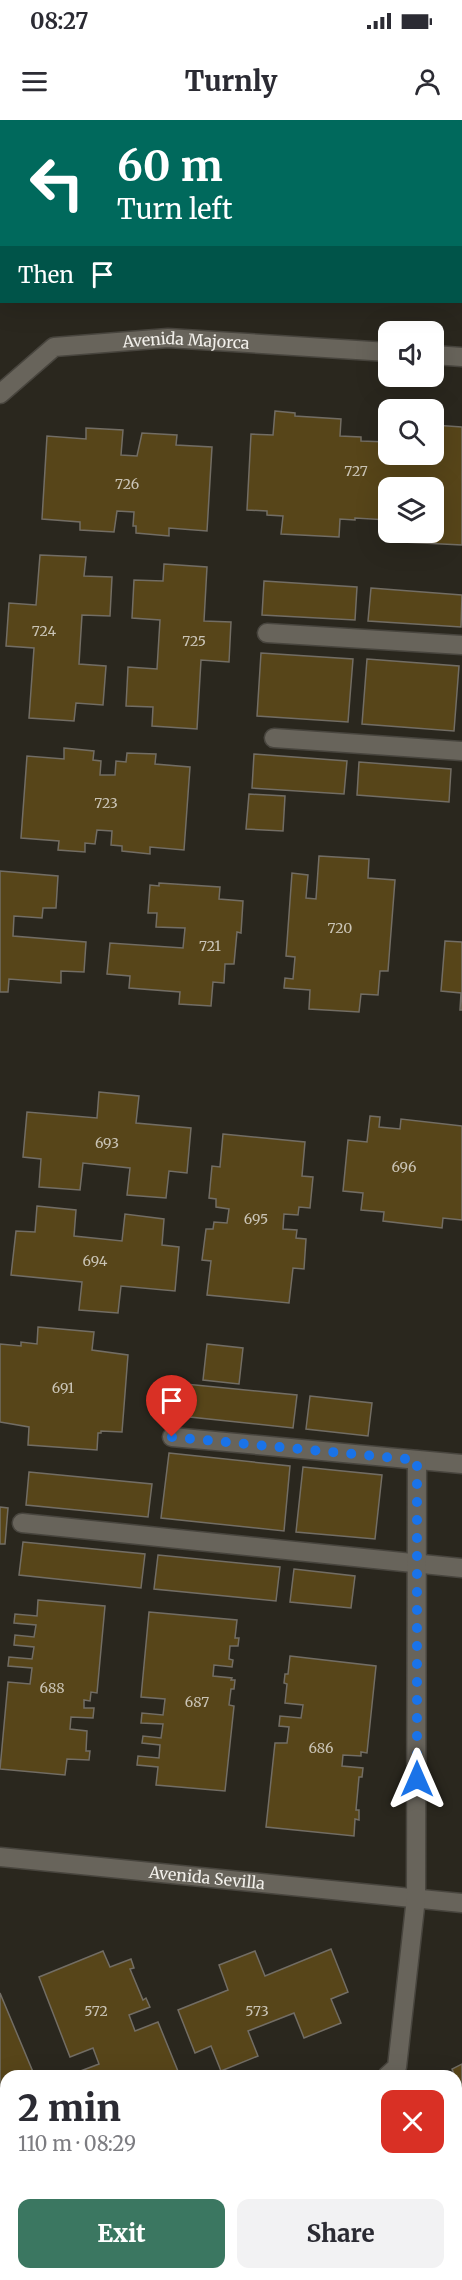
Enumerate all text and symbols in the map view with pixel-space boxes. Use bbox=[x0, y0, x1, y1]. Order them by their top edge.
text: 08:27 bbox=[30, 7, 88, 35]
text: Turnly bbox=[185, 64, 277, 98]
icon: menu bbox=[18, 65, 51, 98]
icon: person bbox=[411, 65, 444, 98]
text: 60 m bbox=[117, 140, 223, 192]
icon: left bbox=[18, 144, 96, 222]
text: Turn left bbox=[117, 192, 232, 226]
icon: arrive bbox=[86, 258, 119, 291]
text: Then bbox=[18, 261, 74, 289]
map controls bbox=[378, 321, 444, 543]
button: sound bbox=[378, 321, 444, 387]
street label: Avenida Majorca bbox=[121, 328, 251, 353]
button: search bbox=[378, 399, 444, 465]
house number: 727 bbox=[344, 462, 368, 480]
house number: 726 bbox=[115, 475, 139, 493]
button: layers bbox=[378, 477, 444, 543]
house number: 724 bbox=[32, 622, 57, 640]
house number: 725 bbox=[182, 632, 206, 650]
house number: 723 bbox=[94, 794, 118, 812]
house number: 720 bbox=[328, 919, 352, 937]
house number: 721 bbox=[199, 937, 221, 955]
house number: 693 bbox=[95, 1134, 119, 1152]
house number: 696 bbox=[391, 1158, 417, 1176]
house number: 695 bbox=[244, 1210, 268, 1228]
house number: 694 bbox=[83, 1252, 108, 1270]
pin bbox=[146, 1375, 197, 1437]
house number: 691 bbox=[52, 1379, 74, 1397]
icon: arrive bbox=[155, 1384, 188, 1417]
house number: 688 bbox=[39, 1679, 65, 1697]
house number: 687 bbox=[185, 1693, 209, 1711]
house number: 686 bbox=[308, 1739, 334, 1757]
position arrow bbox=[385, 1747, 449, 1811]
street label: Avenida Sevilla bbox=[147, 1862, 266, 1893]
house number: 572 bbox=[84, 2002, 108, 2020]
house number: 573 bbox=[245, 2002, 269, 2020]
text: 2 min bbox=[18, 2086, 121, 2131]
button: close bbox=[381, 2090, 444, 2153]
text: 110 m · 08:29 bbox=[18, 2131, 136, 2156]
button: Exit bbox=[18, 2199, 225, 2268]
button: Share bbox=[237, 2199, 444, 2268]

